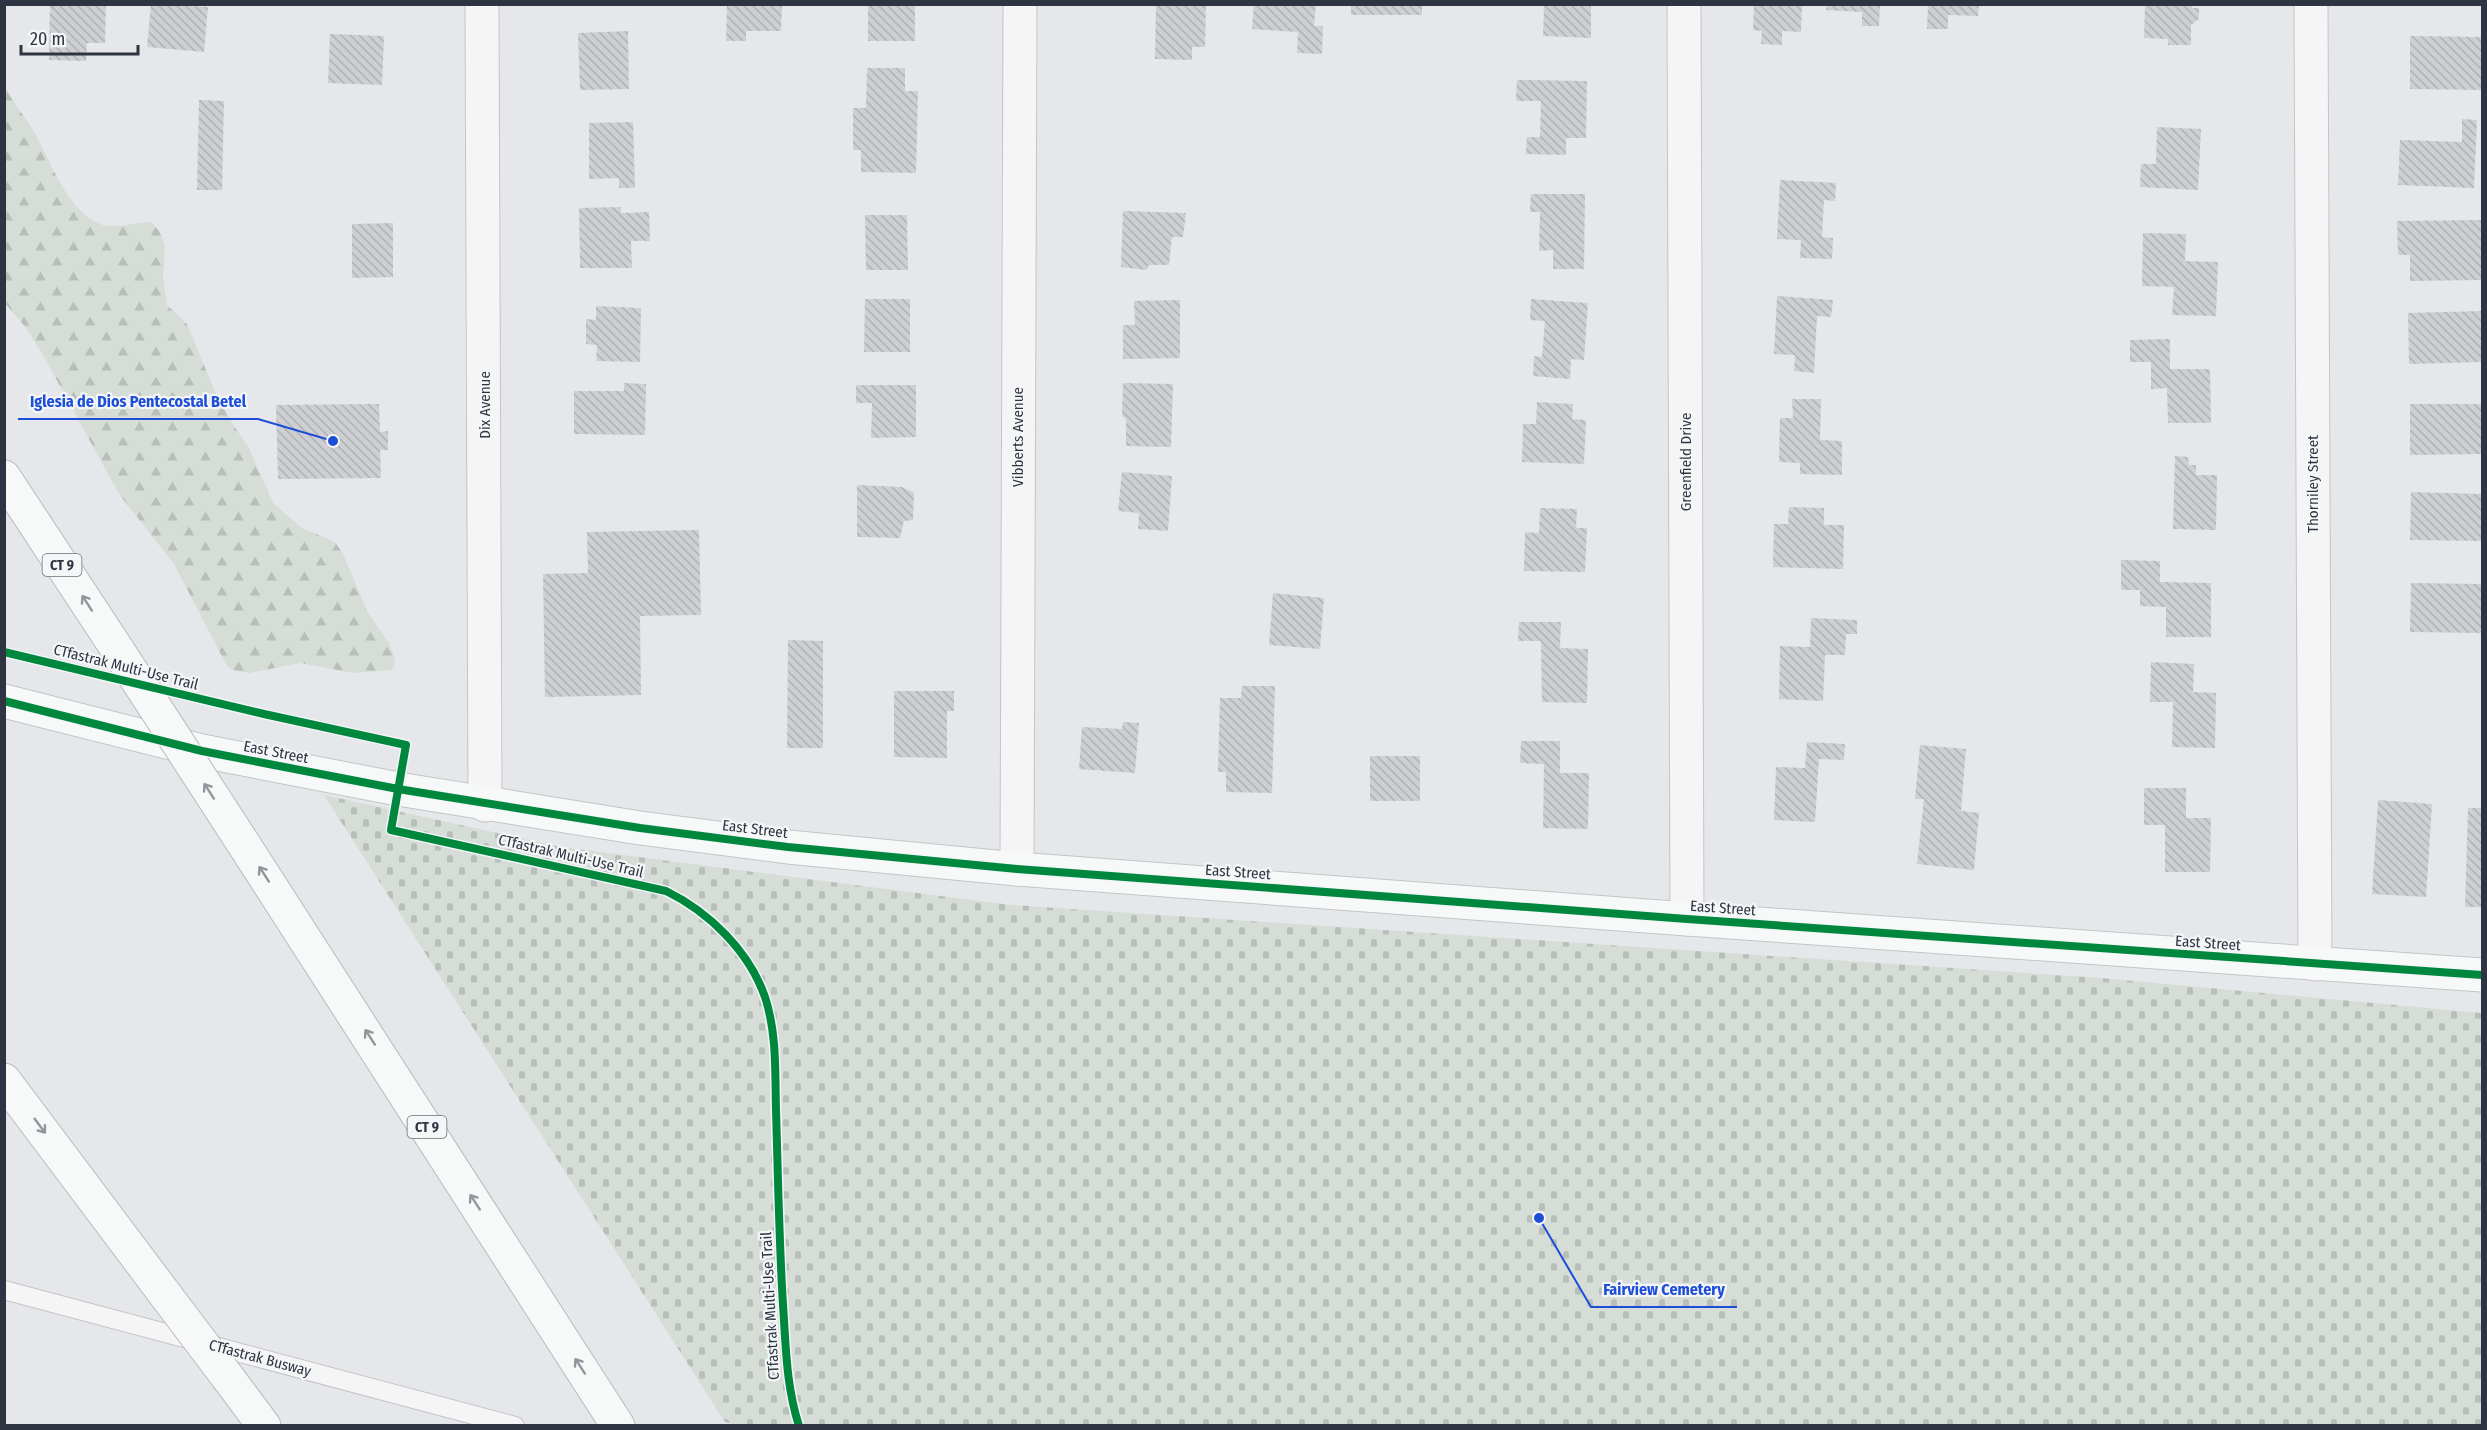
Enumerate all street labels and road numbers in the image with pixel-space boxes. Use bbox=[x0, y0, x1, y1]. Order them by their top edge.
street label: Dix Avenue bbox=[476, 371, 494, 439]
street label: Vibberts Avenue bbox=[1009, 387, 1027, 487]
street label: Greenfield Drive bbox=[1677, 413, 1695, 511]
street label: Thorniley Street bbox=[2304, 435, 2322, 533]
road number: CT 9 bbox=[42, 554, 82, 576]
street label: CTfastrak Multi-Use Trail bbox=[52, 640, 200, 694]
street label: East Street bbox=[242, 737, 310, 767]
street label: East Street bbox=[721, 816, 789, 842]
street label: CTfastrak Multi-Use Trail bbox=[497, 831, 645, 881]
street label: East Street bbox=[1205, 861, 1272, 883]
street label: East Street bbox=[1690, 897, 1757, 919]
street label: East Street bbox=[2175, 932, 2242, 954]
road number: CT 9 bbox=[408, 1116, 446, 1138]
street label: CTfastrak Multi-Use Trail bbox=[757, 1231, 783, 1381]
street label: CTfastrak Busway bbox=[207, 1336, 313, 1380]

